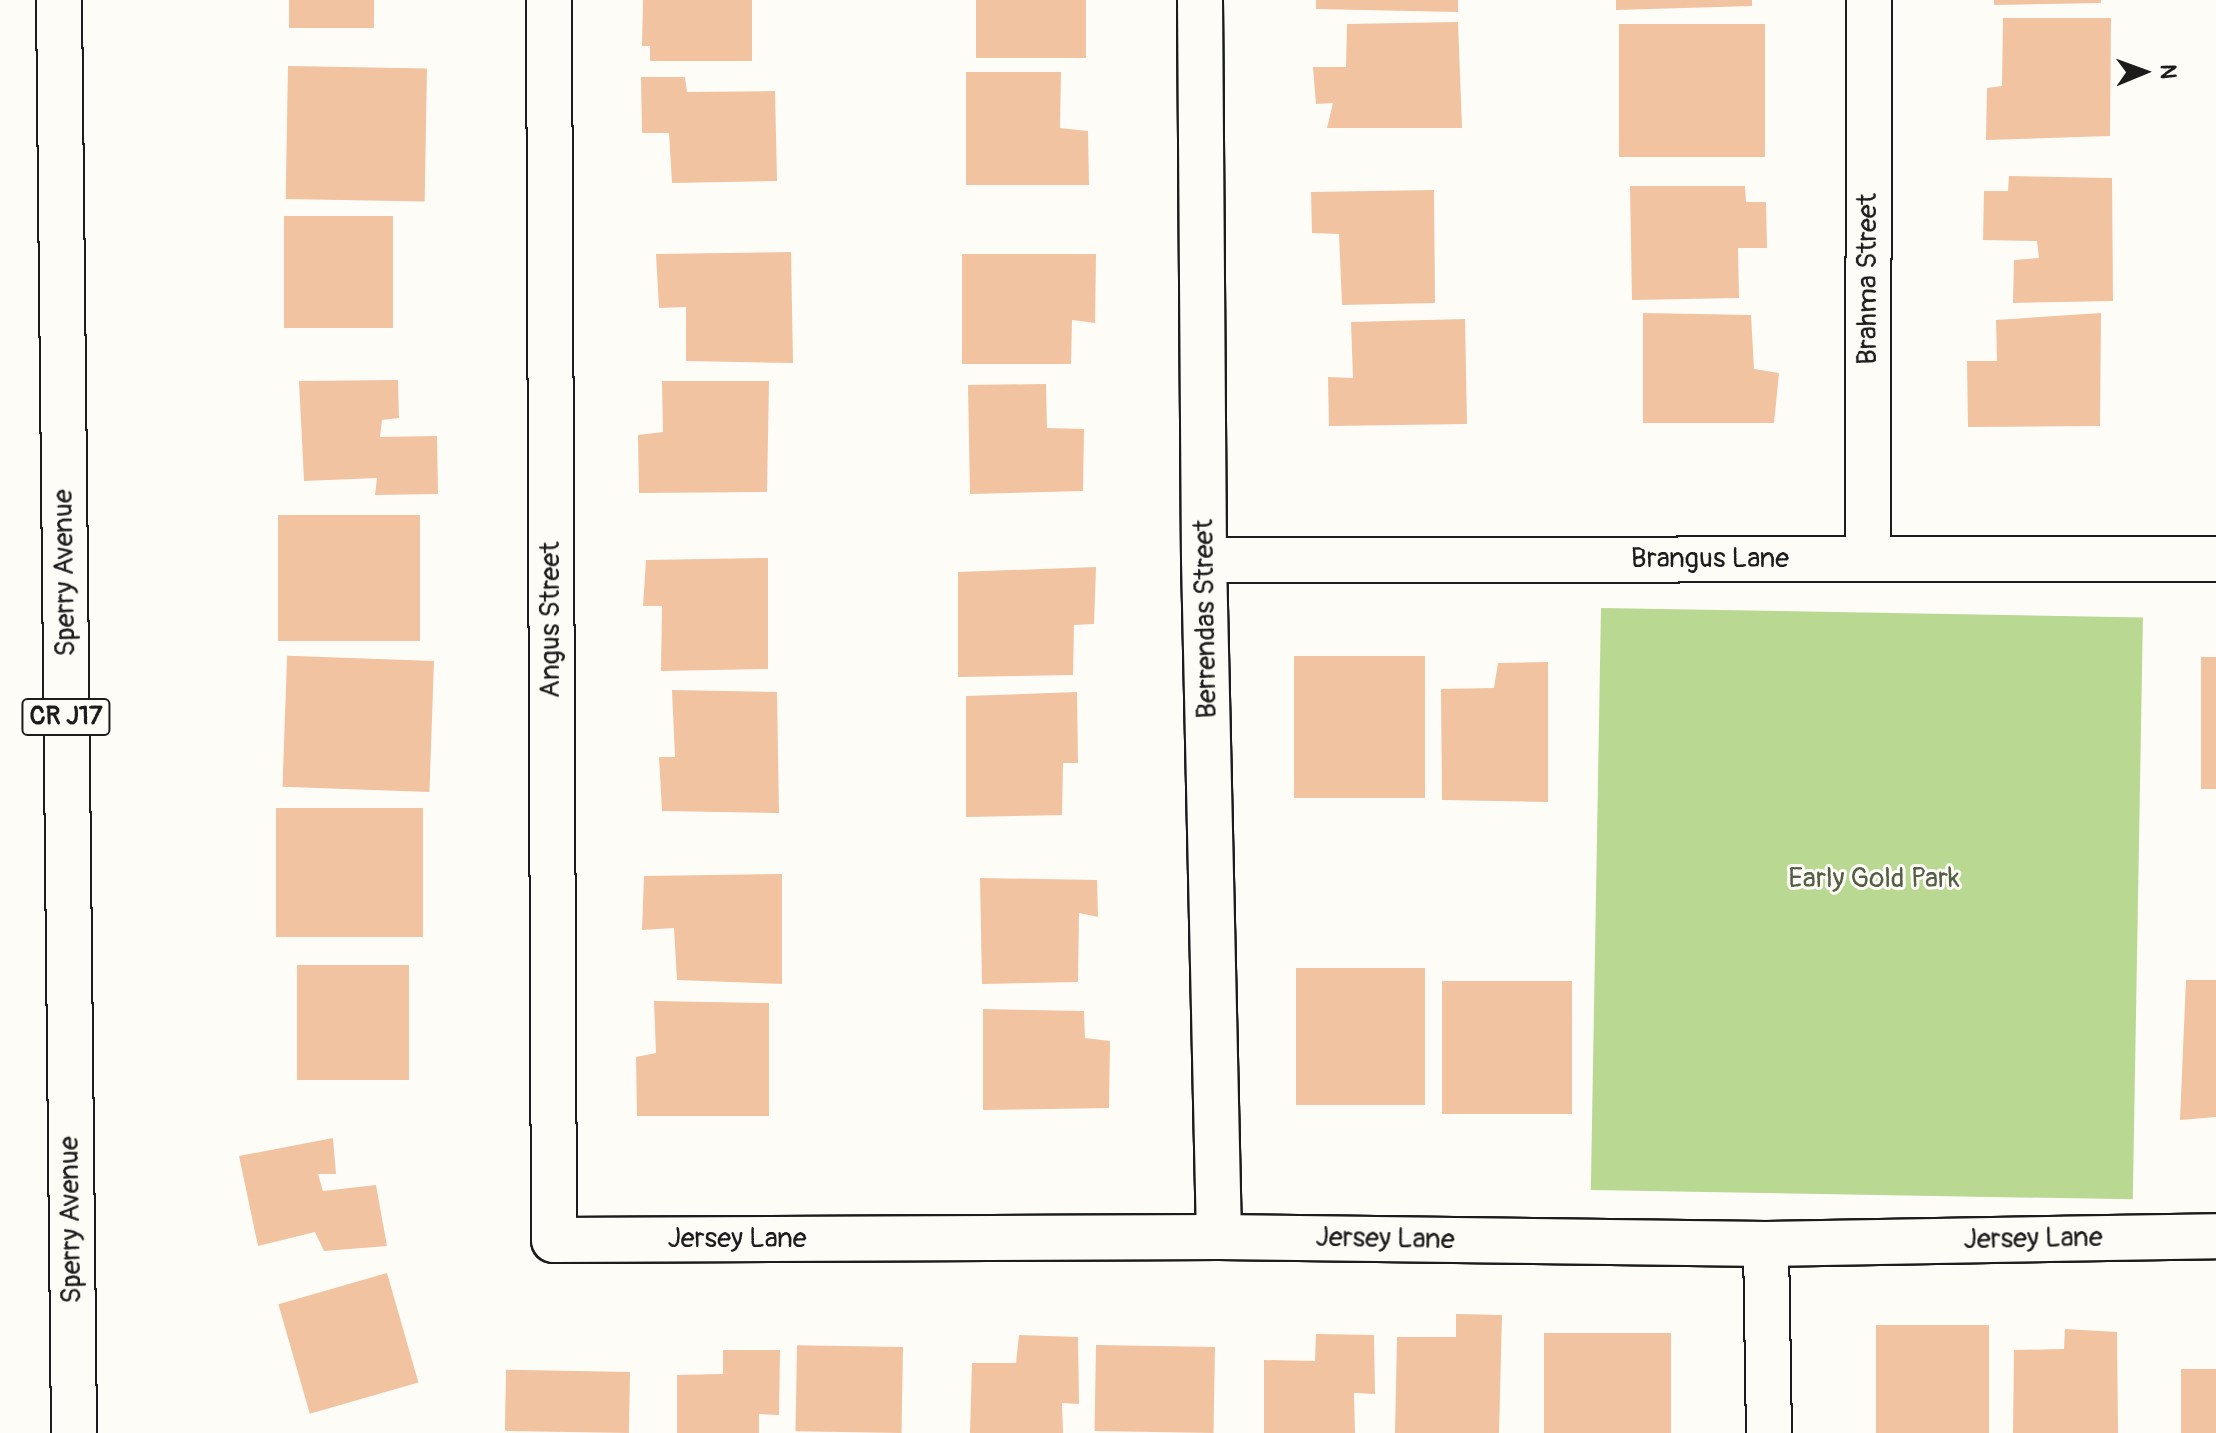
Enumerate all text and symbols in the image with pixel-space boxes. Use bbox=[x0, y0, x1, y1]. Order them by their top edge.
north arrow bbox=[2104, 32, 2184, 112]
text: N bbox=[2154, 64, 2182, 79]
street label: Brahma Street bbox=[1851, 193, 1885, 365]
street label: Sperry Avenue bbox=[47, 489, 83, 657]
street label: Berrendas Street bbox=[1187, 519, 1225, 719]
street label: Angus Street bbox=[534, 542, 568, 698]
street label: Brangus Lane bbox=[1631, 542, 1789, 576]
road number: CR J17 bbox=[20, 695, 112, 739]
park label: Early Gold Park bbox=[1788, 862, 1960, 896]
street label: Sperry Avenue bbox=[53, 1136, 89, 1304]
street label: Jersey Lane bbox=[1315, 1221, 1455, 1257]
street label: Jersey Lane bbox=[1963, 1221, 2103, 1257]
street label: Jersey Lane bbox=[667, 1222, 807, 1256]

